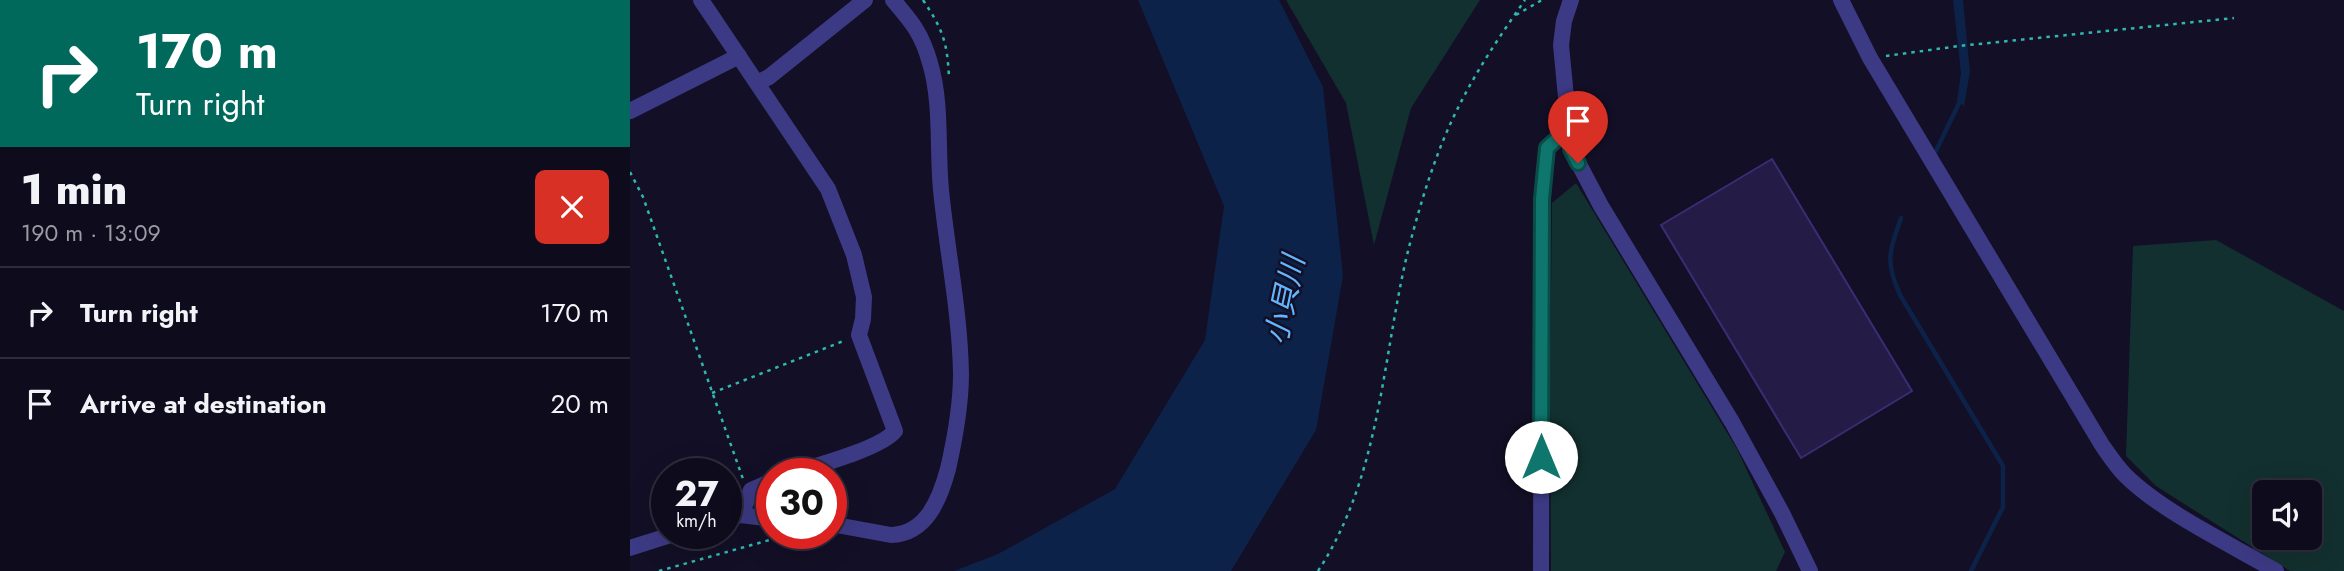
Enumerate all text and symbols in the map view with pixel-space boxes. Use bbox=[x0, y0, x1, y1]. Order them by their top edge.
text: 170 m bbox=[136, 16, 278, 86]
icon: right bbox=[21, 28, 112, 119]
text: Turn right bbox=[136, 81, 265, 127]
pin bbox=[1548, 91, 1608, 163]
icon: arrive bbox=[1559, 102, 1597, 140]
text: 1 min bbox=[21, 159, 127, 220]
button: close bbox=[535, 170, 609, 244]
text: 190 m · 13:09 bbox=[21, 216, 161, 250]
water label: 小貝川 bbox=[1254, 248, 1316, 348]
icon: right bbox=[21, 294, 59, 332]
text: Turn right bbox=[80, 294, 198, 332]
text: 170 m bbox=[540, 294, 609, 332]
icon: arrive bbox=[21, 385, 59, 423]
text: Arrive at destination bbox=[80, 385, 327, 423]
text: 20 m bbox=[551, 385, 609, 423]
position arrow bbox=[1504, 420, 1578, 494]
speed limit sign: 30 bbox=[756, 458, 847, 549]
text: 27 bbox=[674, 469, 719, 519]
map controls bbox=[2252, 480, 2322, 550]
button: sound bbox=[2252, 480, 2322, 550]
text: km/h bbox=[676, 508, 717, 534]

